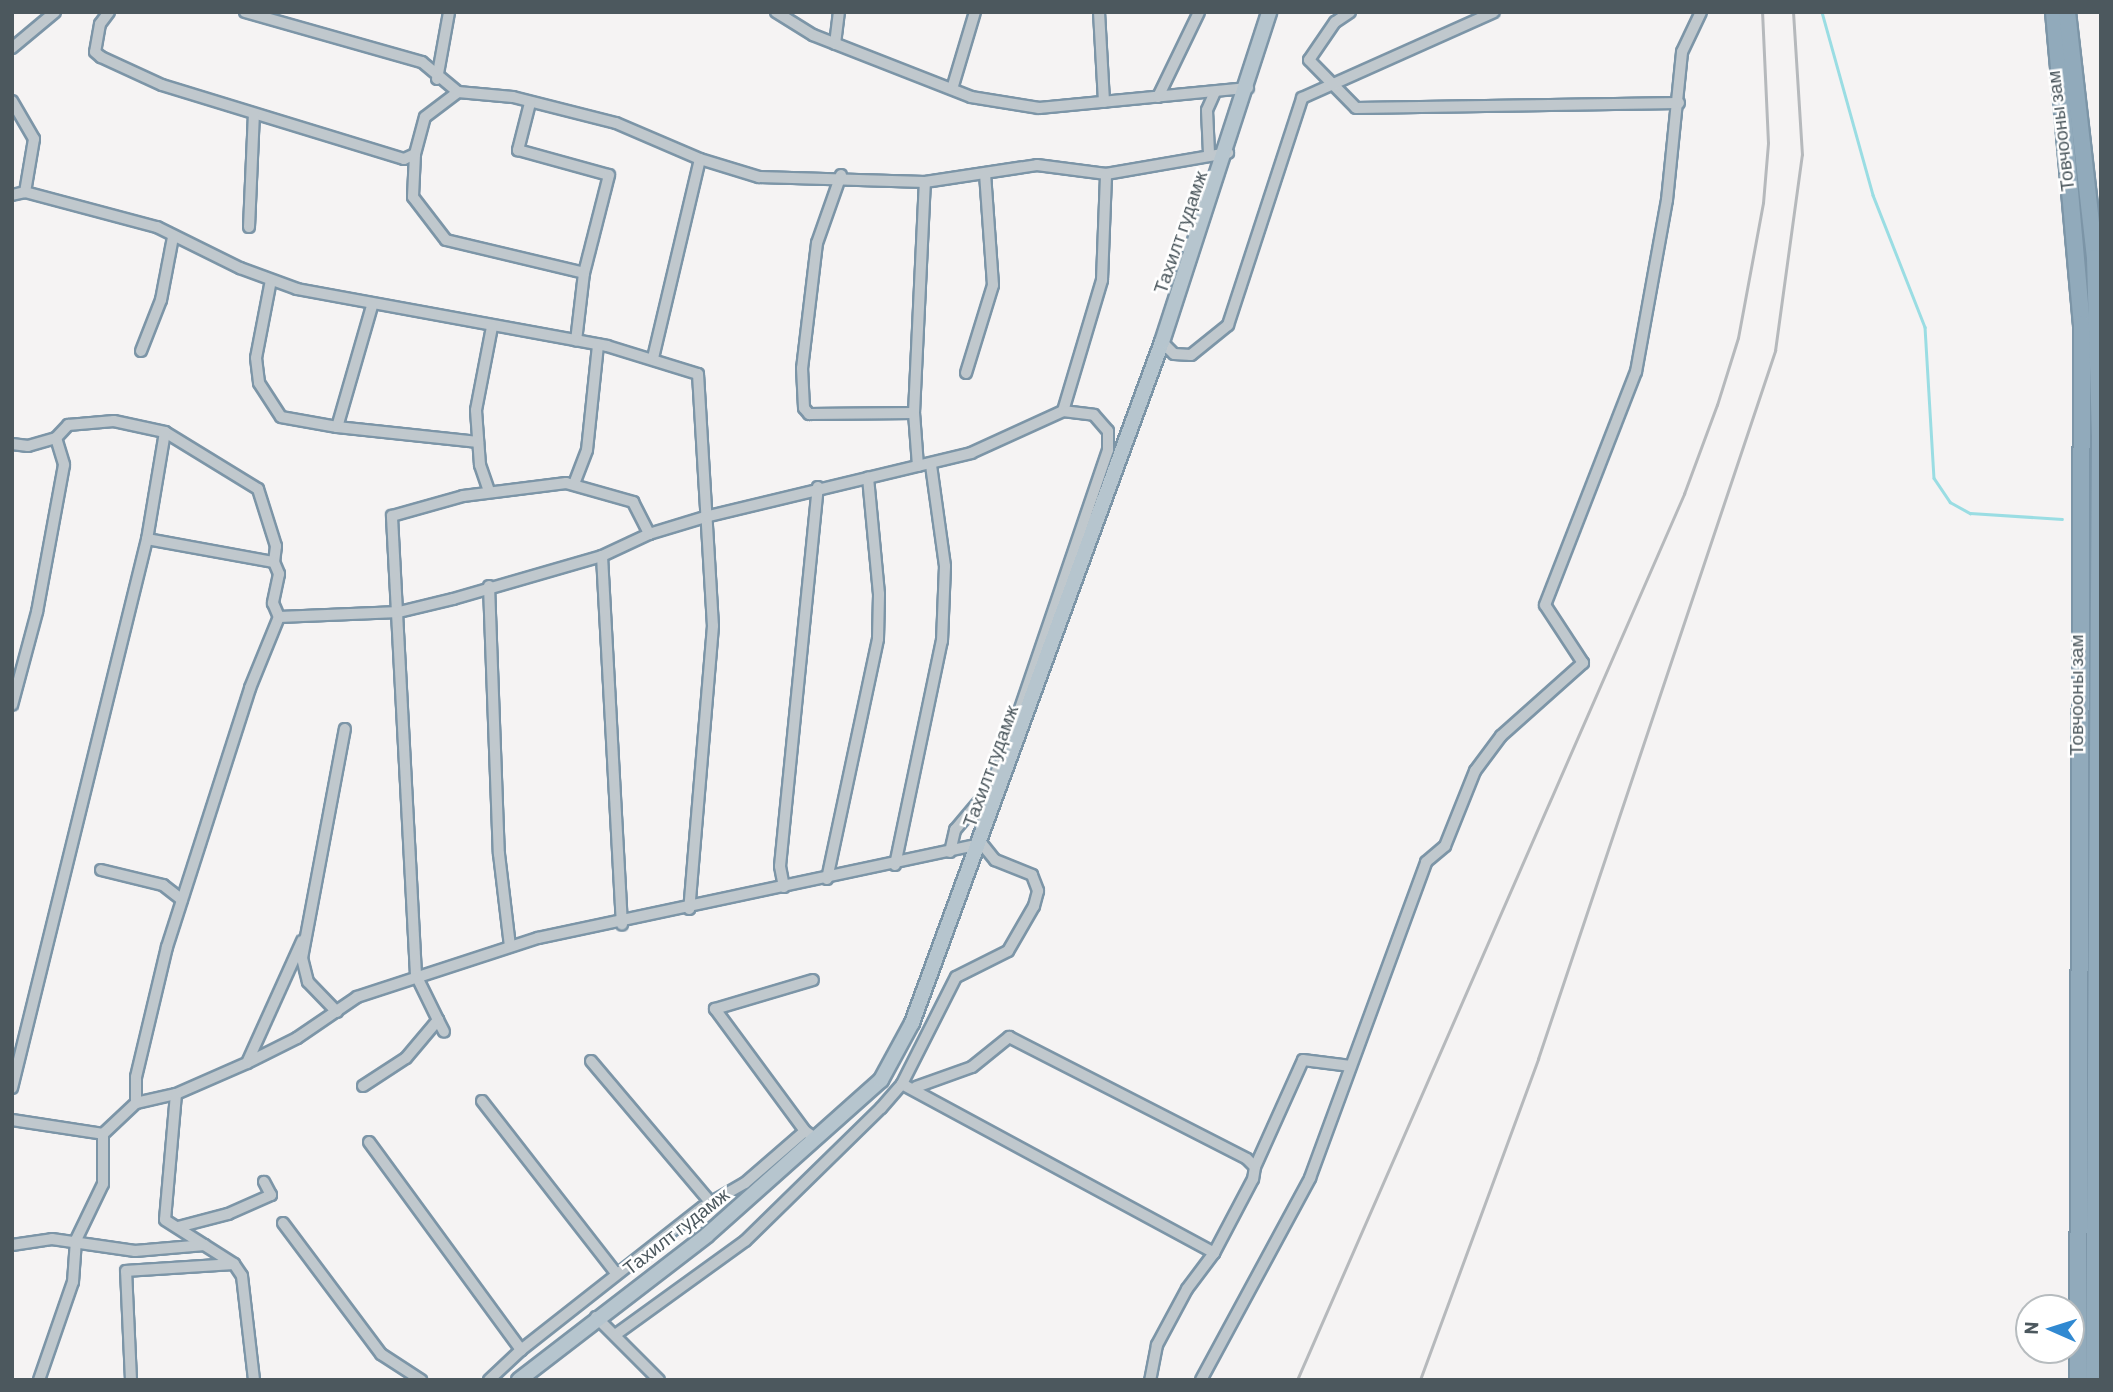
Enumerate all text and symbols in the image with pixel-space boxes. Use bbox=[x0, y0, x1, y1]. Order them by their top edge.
street label: Товчооны зам bbox=[2041, 69, 2079, 193]
street label: Тахилт гудамж bbox=[1148, 168, 1212, 296]
street label: Товчооны зам bbox=[2065, 634, 2087, 756]
street label: Тахилт гудамж bbox=[957, 702, 1023, 830]
street label: Тахилт гудамж bbox=[618, 1183, 734, 1279]
north arrow bbox=[2015, 1294, 2085, 1364]
text: N bbox=[2019, 1321, 2042, 1335]

